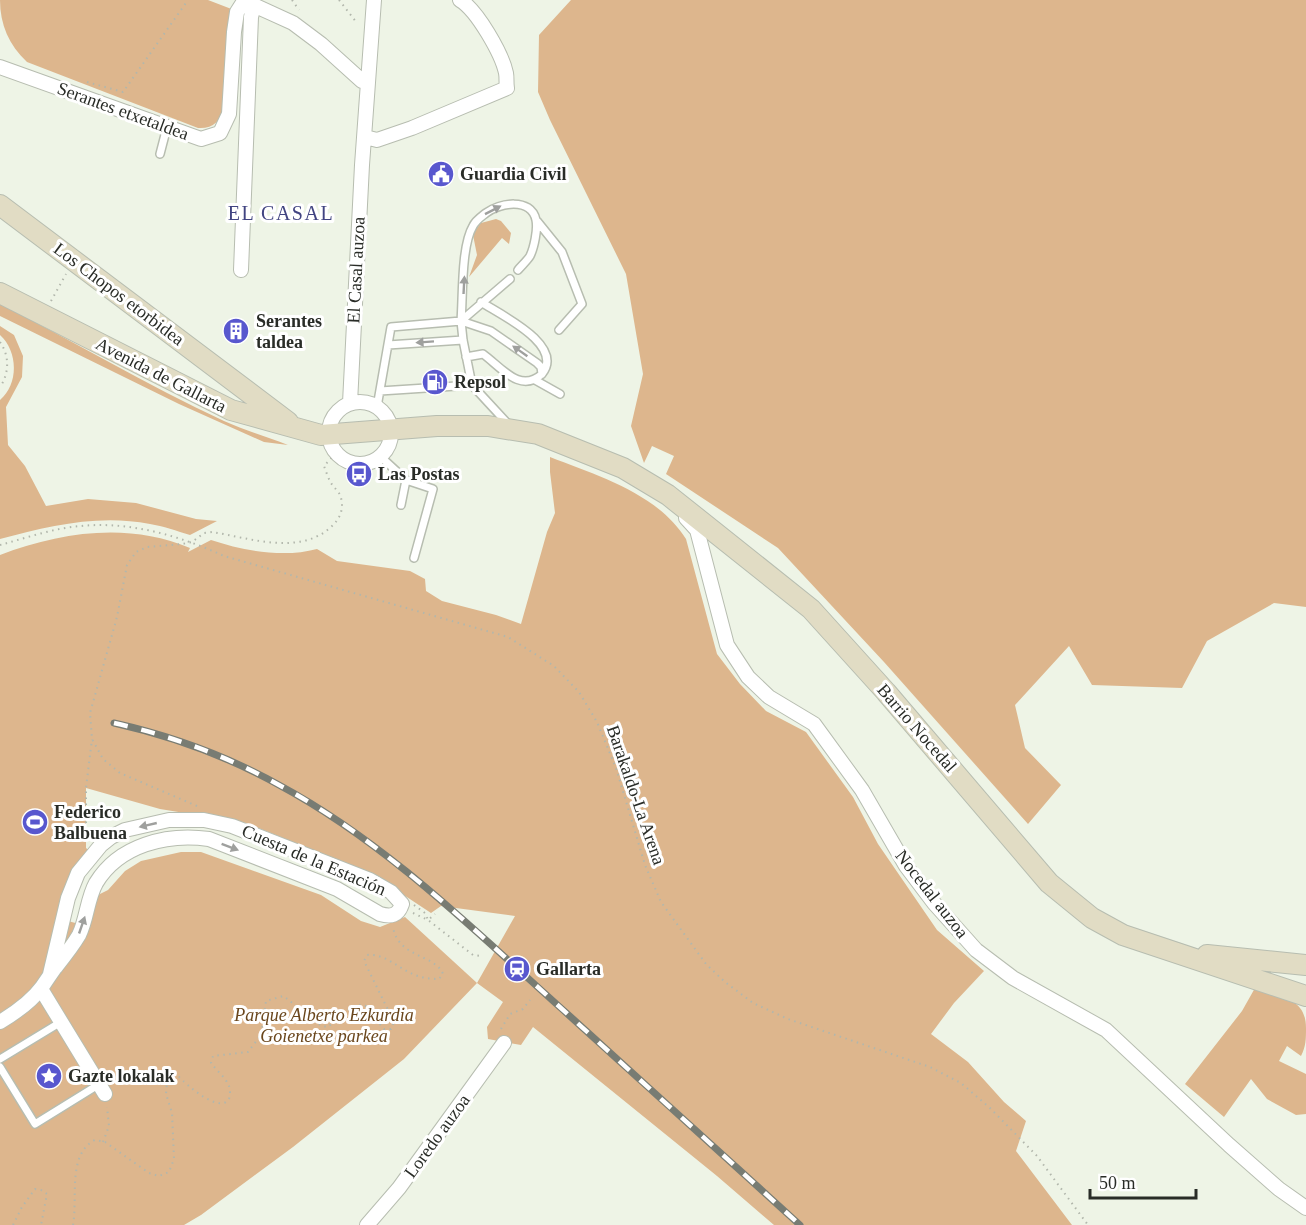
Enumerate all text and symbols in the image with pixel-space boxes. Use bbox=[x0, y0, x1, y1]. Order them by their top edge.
street label: Serantes etxetaldea bbox=[55, 78, 191, 144]
public building icon: Guardia Civil bbox=[426, 159, 456, 189]
place label: Guardia Civil bbox=[460, 164, 567, 184]
district label: EL CASAL bbox=[228, 202, 334, 224]
one-way arrow bbox=[485, 205, 502, 215]
street label: El Casal auzoa bbox=[343, 216, 369, 324]
street label: Los Chopos etorbidea bbox=[50, 238, 188, 350]
one-way arrow bbox=[459, 276, 468, 295]
place label: Serantes taldea bbox=[256, 311, 322, 352]
building icon: Serantes taldea bbox=[221, 316, 251, 346]
street label: Avenida de Gallarta bbox=[92, 333, 230, 417]
one-way arrow bbox=[416, 338, 435, 347]
one-way arrow bbox=[513, 345, 529, 357]
fuel station icon: Repsol bbox=[420, 367, 450, 397]
place label: Repsol bbox=[454, 372, 506, 392]
bus stop icon: Las Postas bbox=[344, 459, 374, 489]
place label: Las Postas bbox=[378, 464, 460, 484]
street label: Barrio Nocedal bbox=[873, 680, 961, 776]
street label: Barakaldo-La Arena bbox=[603, 723, 669, 867]
place label: Federico Balbuena bbox=[54, 802, 127, 843]
sports icon: Federico Balbuena bbox=[20, 807, 50, 837]
one-way arrow bbox=[138, 821, 157, 830]
street label: Cuesta de la Estación bbox=[239, 821, 389, 899]
one-way arrow bbox=[221, 843, 239, 852]
street label: Nocedal auzoa bbox=[891, 846, 973, 942]
one-way arrow bbox=[78, 916, 88, 934]
station icon: Gallarta bbox=[502, 954, 532, 984]
place label: Gallarta bbox=[536, 959, 601, 979]
park label: Parque Alberto Ezkurdia Goienetxe parkea bbox=[233, 1005, 414, 1046]
place icon: Gazte lokalak bbox=[34, 1061, 64, 1091]
place label: Gazte lokalak bbox=[68, 1066, 175, 1086]
street label: Loredo auzoa bbox=[400, 1090, 474, 1182]
scale bar bbox=[1090, 1162, 1196, 1200]
text: 50 m bbox=[1099, 1173, 1136, 1193]

